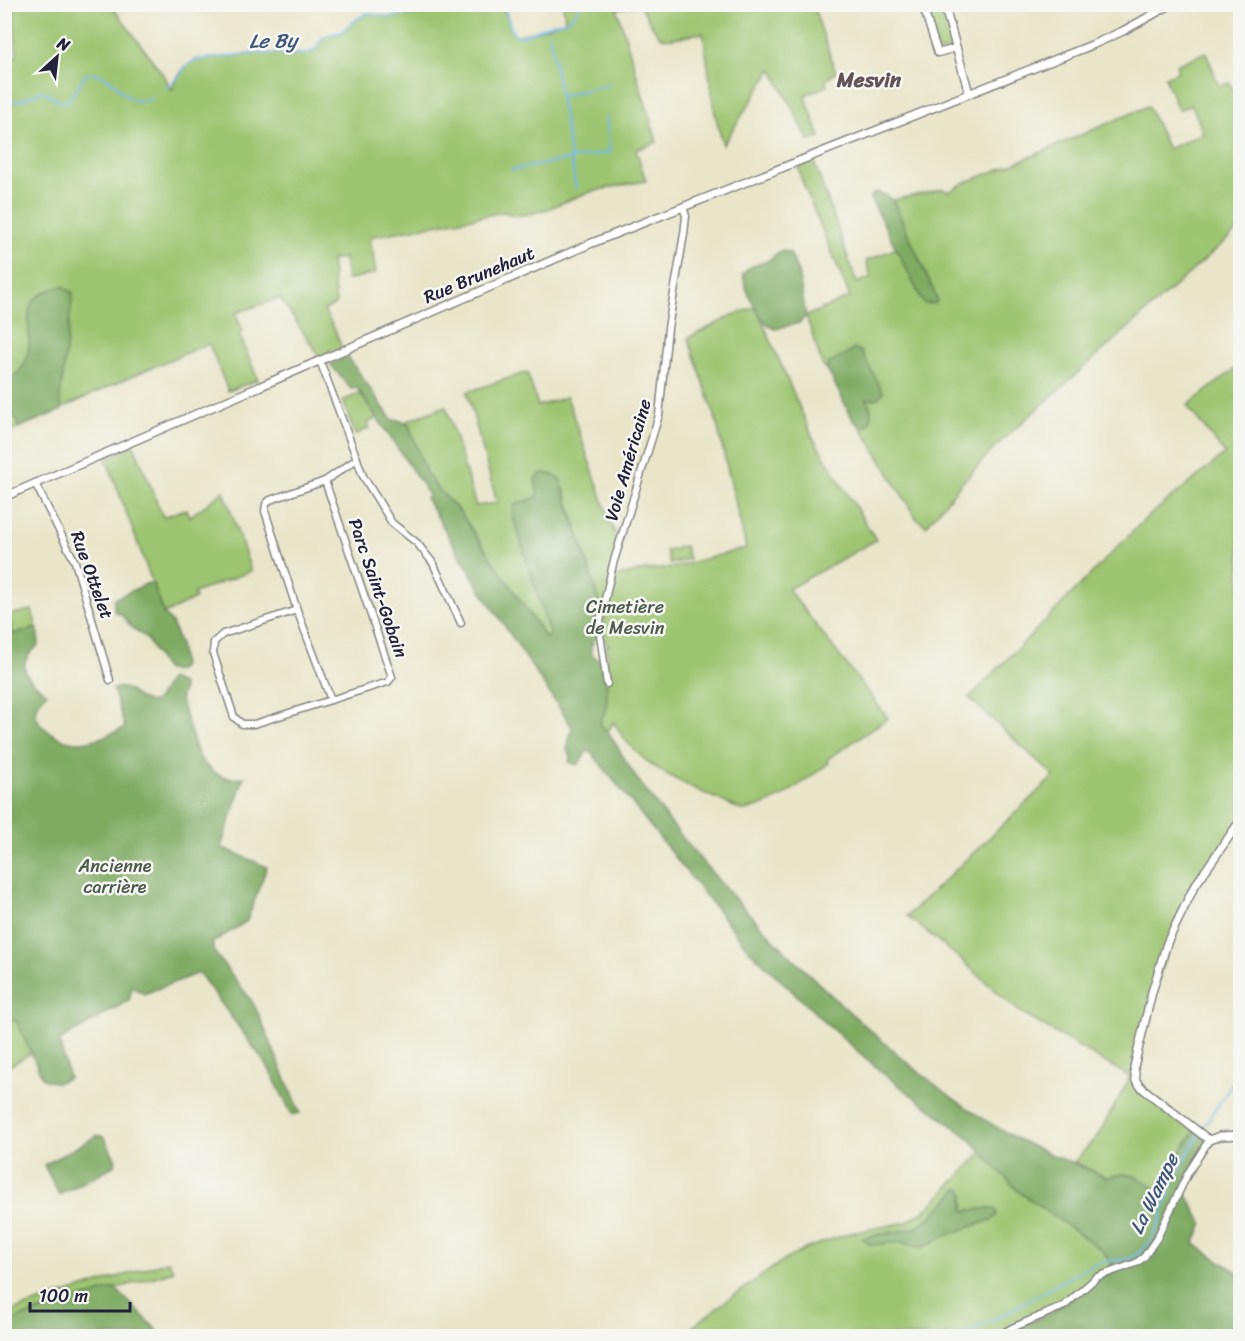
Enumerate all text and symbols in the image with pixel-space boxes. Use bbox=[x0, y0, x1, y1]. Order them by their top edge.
water label: Le By bbox=[249, 23, 300, 59]
north arrow bbox=[27, 27, 87, 87]
text: N bbox=[51, 28, 76, 60]
district label: Mesvin bbox=[836, 61, 902, 99]
street label: Rue Brunehaut bbox=[418, 237, 540, 313]
street label: Voie Américaine bbox=[595, 395, 661, 525]
street label: Parc Saint-Gobain bbox=[339, 514, 417, 662]
street label: Rue Ottelet bbox=[61, 526, 123, 624]
park label: Cimetière de Mesvin bbox=[586, 591, 665, 644]
park label: Ancienne carrière bbox=[78, 850, 152, 903]
water label: La Wampe bbox=[1119, 1146, 1190, 1240]
scale bar bbox=[30, 1275, 130, 1313]
text: 100 m bbox=[39, 1280, 88, 1312]

